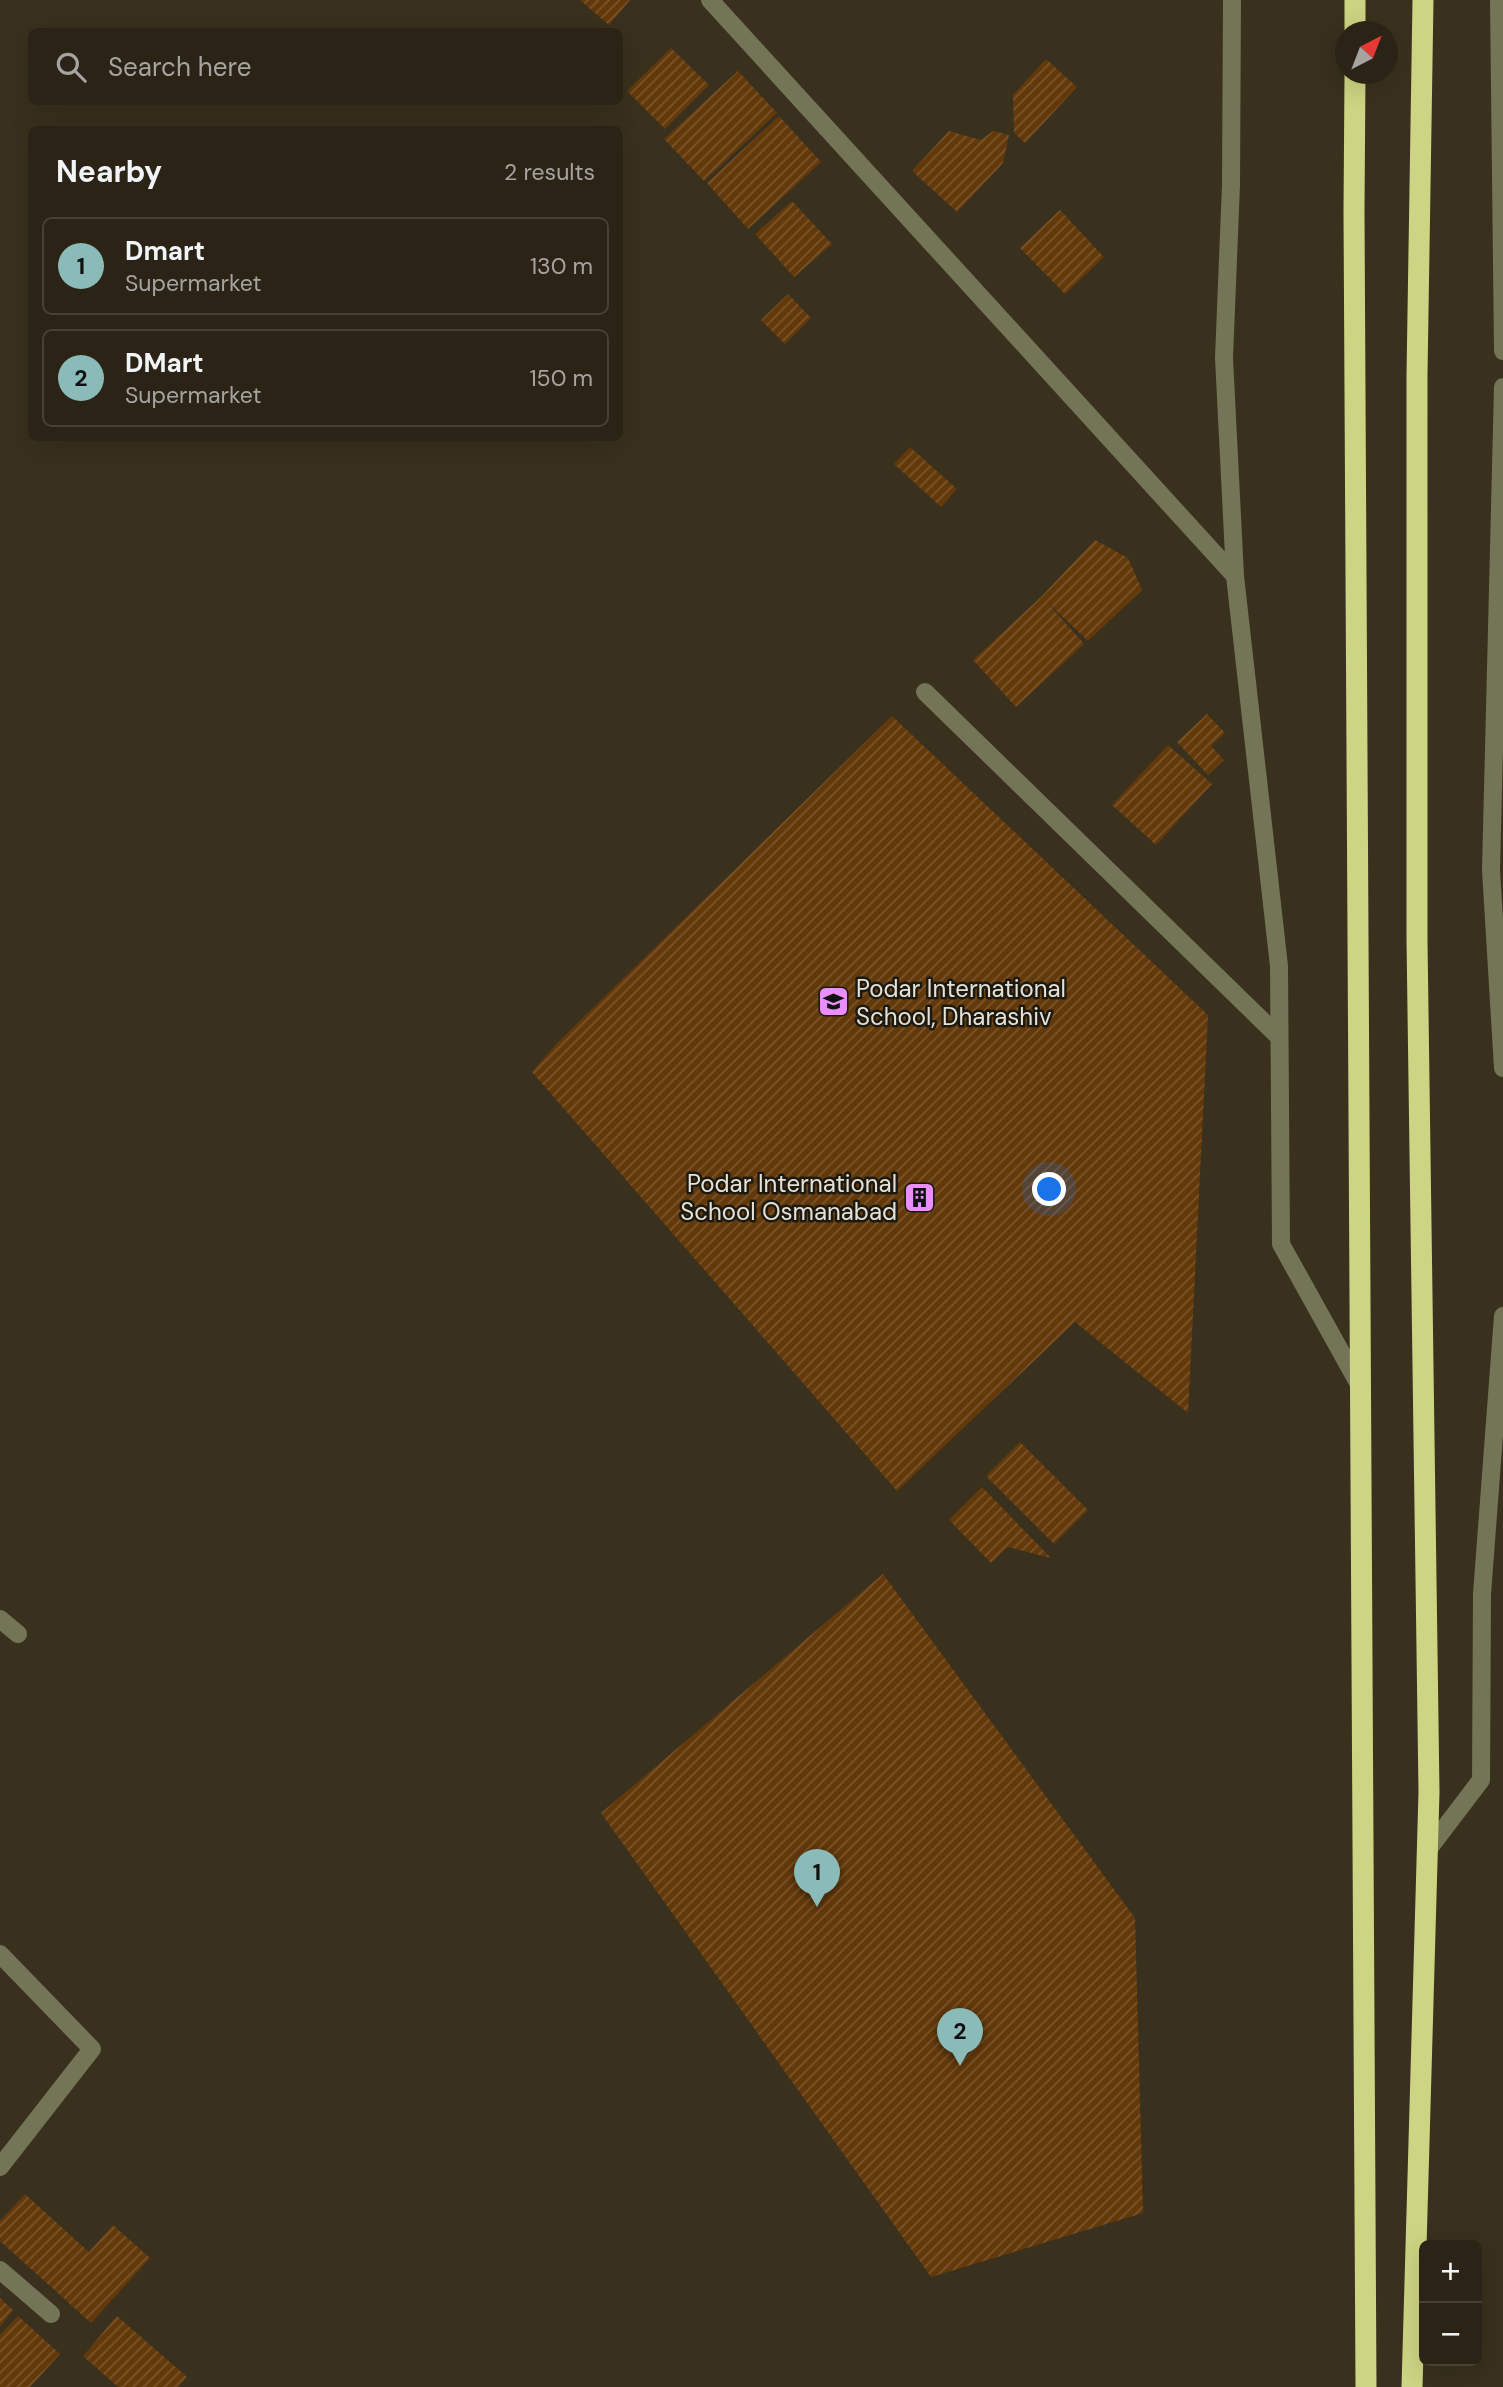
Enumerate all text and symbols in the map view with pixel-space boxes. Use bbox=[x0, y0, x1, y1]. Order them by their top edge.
north arrow bbox=[1335, 21, 1398, 84]
search box bbox=[28, 28, 623, 105]
icon: search bbox=[52, 48, 90, 86]
text: Search here bbox=[108, 50, 251, 84]
text: Nearby bbox=[56, 152, 162, 191]
text: 2 results bbox=[504, 157, 595, 187]
text: Dmart bbox=[125, 234, 205, 268]
text: 1 bbox=[77, 251, 85, 281]
text: 130 m bbox=[530, 251, 593, 281]
text: Supermarket bbox=[125, 268, 261, 298]
text: DMart bbox=[125, 346, 204, 380]
text: 2 bbox=[74, 363, 88, 393]
text: 150 m bbox=[529, 363, 593, 393]
text: Supermarket bbox=[125, 380, 261, 410]
place label: Podar International School, Dharashiv bbox=[856, 973, 1066, 1032]
school or university icon: Podar International School, Dharashiv bbox=[816, 985, 850, 1019]
place label: Podar International School Osmanabad bbox=[680, 1168, 897, 1227]
your location bbox=[1032, 1172, 1066, 1206]
building icon: Podar International School Osmanabad bbox=[903, 1180, 937, 1214]
pin: 1 bbox=[794, 1849, 840, 1907]
pin: 2 bbox=[937, 2008, 983, 2066]
map controls bbox=[1419, 2240, 1482, 2366]
button: + bbox=[1419, 2240, 1482, 2303]
button: − bbox=[1419, 2303, 1482, 2366]

